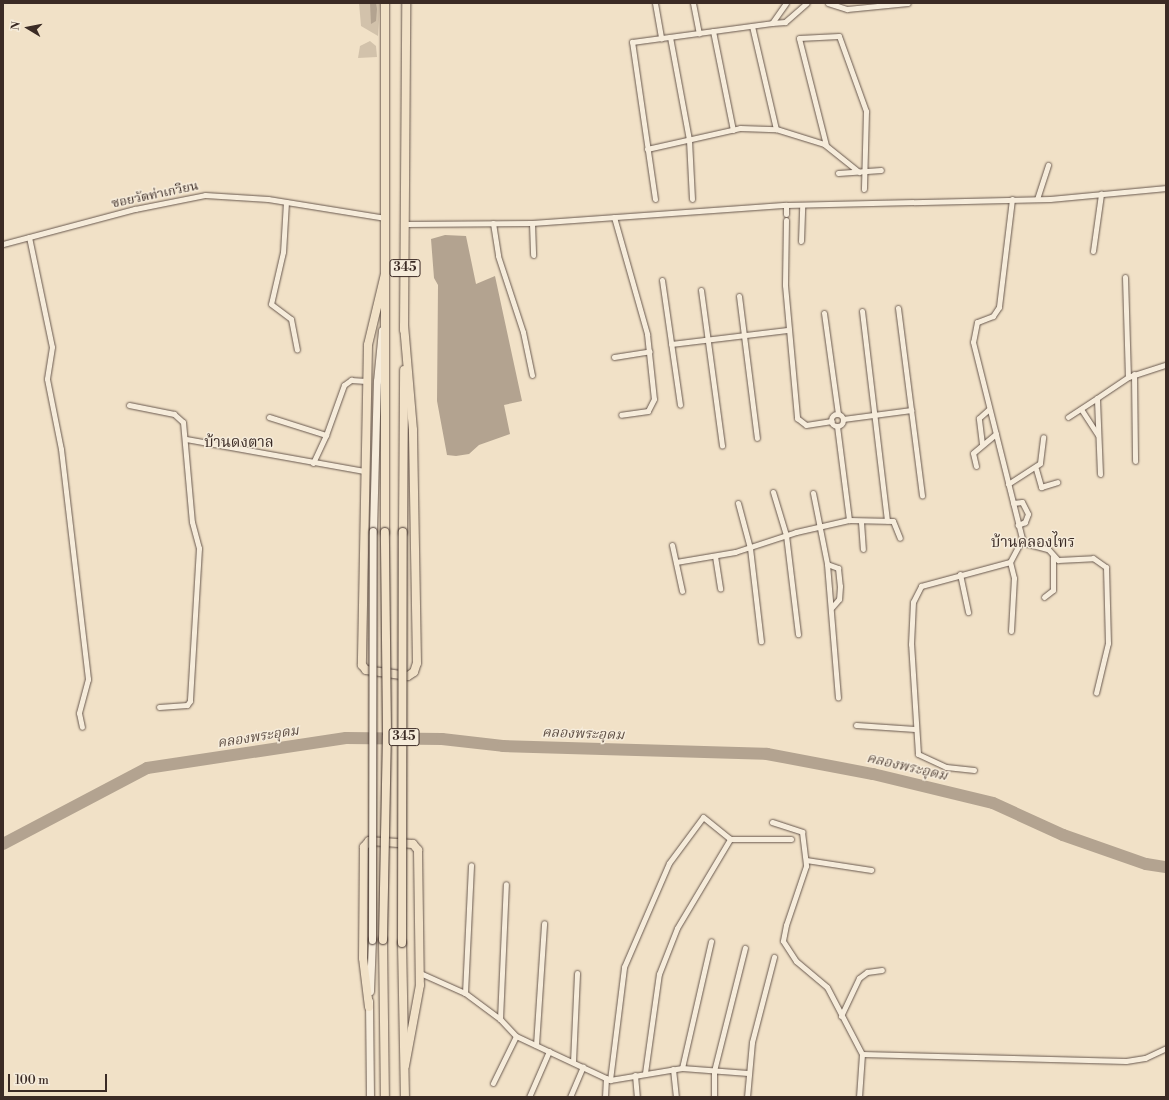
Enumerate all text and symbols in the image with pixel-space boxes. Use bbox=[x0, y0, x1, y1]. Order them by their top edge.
north arrow bbox=[8, 8, 48, 48]
text: N bbox=[9, 20, 24, 31]
street label: ซอยวัดท่าเกวียน bbox=[110, 178, 200, 212]
road number: 345 bbox=[389, 258, 421, 278]
district label: บ้านดงตาล bbox=[204, 434, 274, 452]
district label: บ้านคลองไทร bbox=[991, 534, 1075, 552]
water label: คลองพระอุดม bbox=[216, 722, 300, 752]
water label: คลองพระอุดม bbox=[542, 724, 624, 744]
road number: 345 bbox=[388, 727, 420, 747]
water label: คลองพระอุดม bbox=[865, 750, 949, 784]
scale bar bbox=[10, 1066, 109, 1092]
text: 100 m bbox=[15, 1073, 49, 1088]

